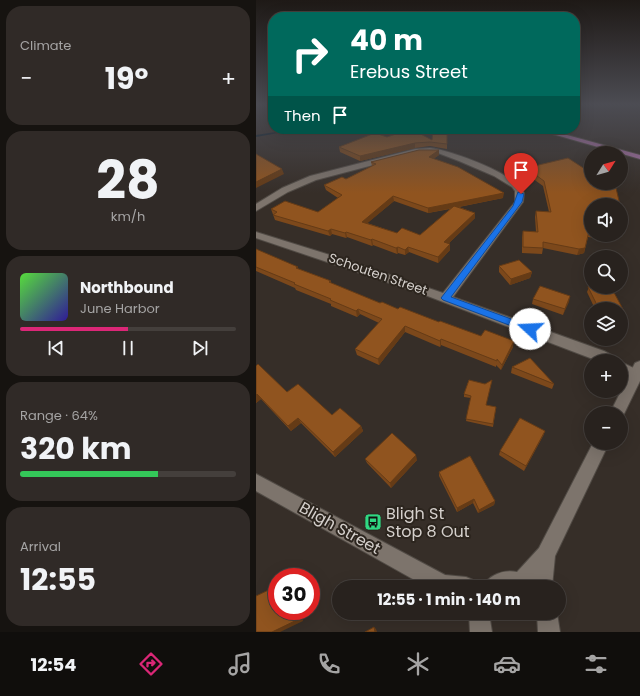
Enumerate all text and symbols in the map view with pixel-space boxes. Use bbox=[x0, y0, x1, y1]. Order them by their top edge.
text: 40 m bbox=[350, 21, 423, 60]
icon: right bbox=[284, 28, 336, 80]
text: Climate bbox=[20, 36, 71, 55]
text: 19° bbox=[105, 57, 148, 100]
text: Erebus Street bbox=[350, 59, 468, 84]
text: − bbox=[20, 63, 32, 94]
text: + bbox=[221, 63, 236, 94]
icon: arrive bbox=[329, 104, 351, 126]
text: Then bbox=[284, 105, 321, 126]
text: 28 bbox=[96, 144, 160, 217]
north arrow bbox=[584, 146, 628, 190]
map controls bbox=[584, 146, 628, 450]
pin bbox=[504, 153, 538, 194]
icon: arrive bbox=[510, 159, 532, 181]
button: sound bbox=[584, 198, 628, 242]
text: km/h bbox=[111, 207, 145, 226]
street label: Schouten Street bbox=[326, 248, 430, 300]
button: search bbox=[584, 250, 628, 294]
text: Northbound bbox=[80, 277, 174, 298]
text: June Harbor bbox=[80, 299, 160, 318]
button: layers bbox=[584, 302, 628, 346]
position arrow bbox=[509, 308, 551, 350]
icon: previous bbox=[45, 337, 67, 359]
icon: pause bbox=[117, 337, 139, 359]
icon: next bbox=[189, 337, 211, 359]
button: + bbox=[584, 354, 628, 398]
text: Range · 64% bbox=[20, 406, 98, 425]
button: − bbox=[584, 406, 628, 450]
text: 320 km bbox=[20, 427, 132, 470]
street label: Bligh Street bbox=[295, 496, 385, 560]
place label: Bligh St Stop 8 Out bbox=[386, 502, 470, 543]
bus stop icon: Bligh St Stop 8 Out bbox=[363, 512, 383, 532]
text: Arrival bbox=[20, 537, 61, 556]
text: 12:55 bbox=[20, 558, 96, 601]
speed limit sign: 30 bbox=[268, 568, 320, 620]
text: 12:55 · 1 min · 140 m bbox=[377, 589, 521, 610]
icon: directions bbox=[137, 650, 165, 678]
icon: music bbox=[226, 650, 254, 678]
icon: phone bbox=[315, 650, 343, 678]
icon: climate bbox=[404, 650, 432, 678]
icon: car bbox=[493, 650, 521, 678]
icon: filters bbox=[582, 650, 610, 678]
text: 12:54 bbox=[30, 652, 76, 677]

